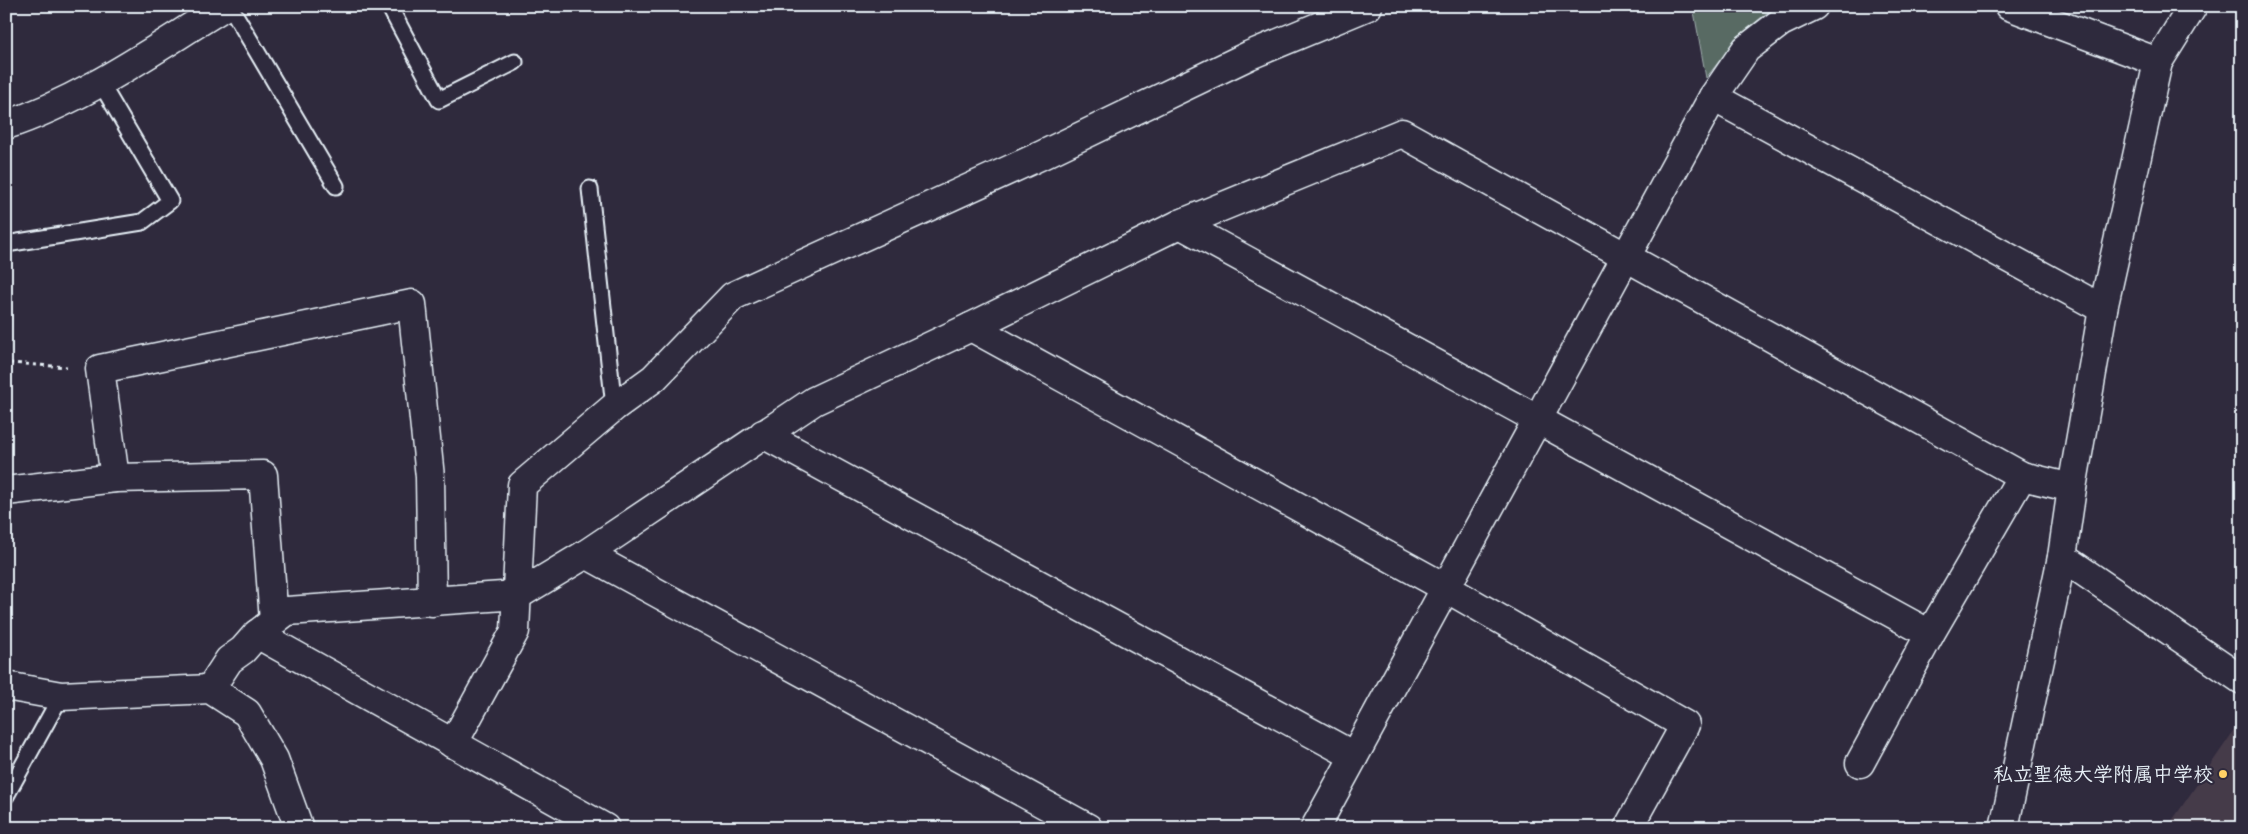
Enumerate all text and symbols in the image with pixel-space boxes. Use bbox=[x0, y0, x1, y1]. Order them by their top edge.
place label: 私立聖徳大学附属中学校 bbox=[1993, 762, 2213, 787]
marker: 私立聖徳大学附属中学校 bbox=[2217, 768, 2229, 780]

